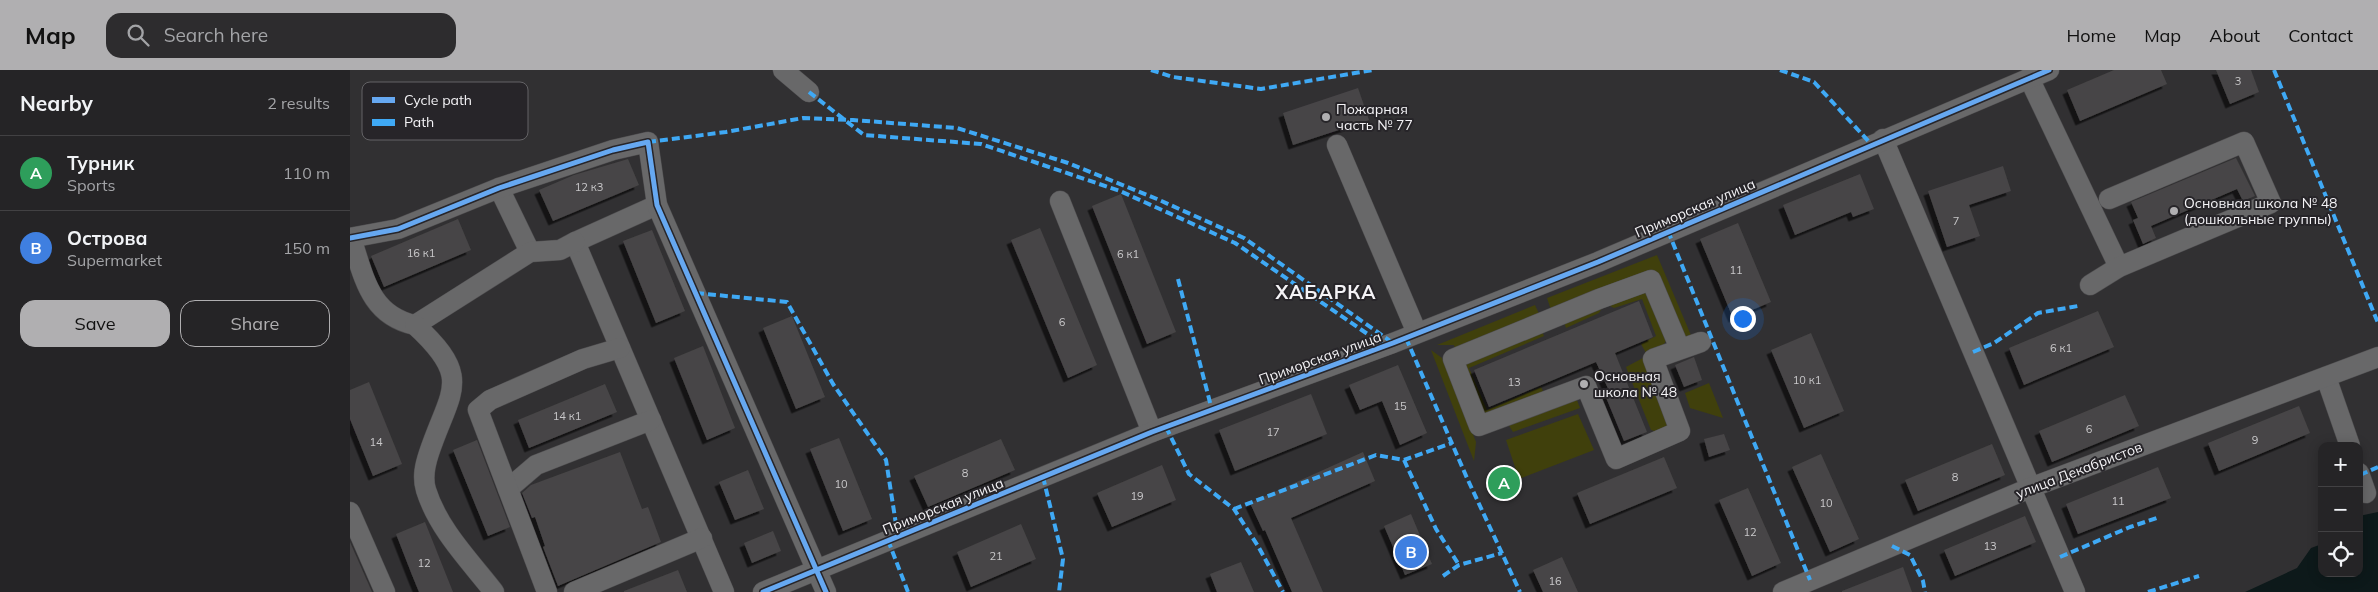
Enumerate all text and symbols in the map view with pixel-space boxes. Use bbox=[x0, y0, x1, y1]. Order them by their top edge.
search box bbox=[106, 13, 456, 58]
text: Map bbox=[25, 20, 76, 50]
icon: search bbox=[124, 21, 152, 49]
text: Search here bbox=[164, 23, 268, 47]
text: Home bbox=[2066, 24, 2116, 47]
text: Map bbox=[2144, 24, 2181, 47]
text: About bbox=[2209, 24, 2260, 47]
text: Contact bbox=[2288, 24, 2353, 47]
house number: 3 bbox=[2235, 74, 2241, 88]
legend bbox=[362, 82, 528, 140]
text: Nearby bbox=[20, 90, 93, 116]
text: Cycle path bbox=[404, 91, 472, 109]
text: 2 results bbox=[267, 93, 330, 113]
place label: Пожарная часть № 77 bbox=[1336, 100, 1413, 134]
marker: Пожарная часть № 77 bbox=[1320, 111, 1332, 123]
text: Path bbox=[404, 113, 434, 131]
text: Турник bbox=[67, 151, 134, 175]
text: A bbox=[30, 163, 42, 183]
text: 110 m bbox=[283, 163, 330, 183]
text: Sports bbox=[67, 175, 115, 195]
street label: Приморская улица bbox=[1632, 175, 1758, 241]
house number: 12 к3 bbox=[575, 180, 603, 194]
place label: Основная школа № 48 (дошкольные группы) bbox=[2184, 194, 2337, 228]
marker: Основная школа № 48 (дошкольные группы) bbox=[2168, 205, 2180, 217]
house number: 7 bbox=[1953, 214, 1959, 228]
text: Острова bbox=[67, 226, 148, 250]
text: B bbox=[30, 238, 42, 258]
text: 150 m bbox=[283, 238, 330, 258]
house number: 16 к1 bbox=[407, 246, 435, 260]
house number: 6 к1 bbox=[1117, 247, 1139, 261]
text: Supermarket bbox=[67, 250, 162, 270]
house number: 11 bbox=[1729, 263, 1743, 277]
district label: ХАБАРКА bbox=[1275, 280, 1376, 304]
button: Save bbox=[20, 300, 170, 347]
button: Share bbox=[180, 300, 330, 347]
your location bbox=[1730, 306, 1756, 332]
house number: 6 bbox=[1059, 315, 1066, 329]
street label: Приморская улица bbox=[1256, 327, 1384, 389]
house number: 6 к1 bbox=[2050, 341, 2072, 355]
place label: Основная школа № 48 bbox=[1594, 367, 1677, 401]
house number: 10 к1 bbox=[1793, 373, 1821, 387]
house number: 13 bbox=[1507, 375, 1521, 389]
marker: Основная школа № 48 bbox=[1578, 378, 1590, 390]
house number: 15 bbox=[1393, 399, 1407, 413]
house number: 14 к1 bbox=[553, 409, 581, 423]
house number: 6 bbox=[2086, 422, 2093, 436]
house number: 17 bbox=[1266, 425, 1280, 439]
house number: 9 bbox=[2252, 433, 2258, 447]
house number: 14 bbox=[369, 435, 383, 449]
street label: улица Декабристов bbox=[2013, 438, 2145, 502]
map controls bbox=[2318, 442, 2363, 577]
button: + bbox=[2318, 442, 2363, 487]
pin: A bbox=[1488, 464, 1520, 502]
house number: 8 bbox=[962, 466, 969, 480]
house number: 8 bbox=[1952, 470, 1959, 484]
street label: Приморская улица bbox=[880, 473, 1006, 539]
house number: 10 bbox=[834, 477, 848, 491]
button: − bbox=[2318, 487, 2363, 532]
house number: 19 bbox=[1130, 489, 1144, 503]
house number: 11 bbox=[2111, 494, 2125, 508]
house number: 10 bbox=[1819, 496, 1833, 510]
house number: 12 bbox=[1743, 525, 1757, 539]
button: locate bbox=[2318, 532, 2363, 577]
pin: B bbox=[1395, 533, 1427, 571]
house number: 13 bbox=[1983, 539, 1997, 553]
house number: 21 bbox=[989, 549, 1003, 563]
house number: 12 bbox=[417, 556, 431, 570]
house number: 16 bbox=[1548, 574, 1562, 588]

